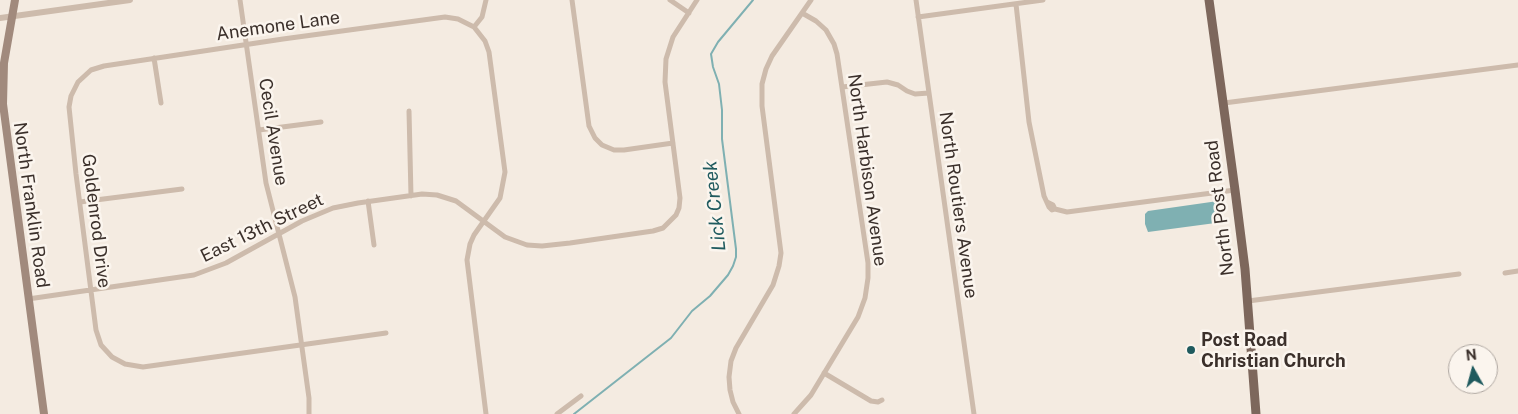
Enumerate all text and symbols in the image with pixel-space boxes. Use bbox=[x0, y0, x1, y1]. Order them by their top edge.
street label: Anemone Lane bbox=[215, 7, 341, 45]
street label: North Harbison Avenue bbox=[843, 72, 891, 268]
street label: Cecil Avenue bbox=[254, 77, 292, 187]
street label: North Routiers Avenue bbox=[934, 110, 982, 300]
street label: North Franklin Road bbox=[9, 121, 53, 289]
street label: North Post Road bbox=[1201, 139, 1239, 277]
street label: Goldenrod Drive bbox=[77, 153, 115, 289]
water label: Lick Creek bbox=[699, 160, 731, 252]
street label: East 13th Street bbox=[197, 189, 327, 267]
place label: Post Road Christian Church bbox=[1201, 329, 1346, 372]
marker: Post Road Christian Church bbox=[1185, 344, 1197, 356]
north arrow bbox=[1448, 344, 1498, 394]
text: N bbox=[1465, 346, 1478, 364]

